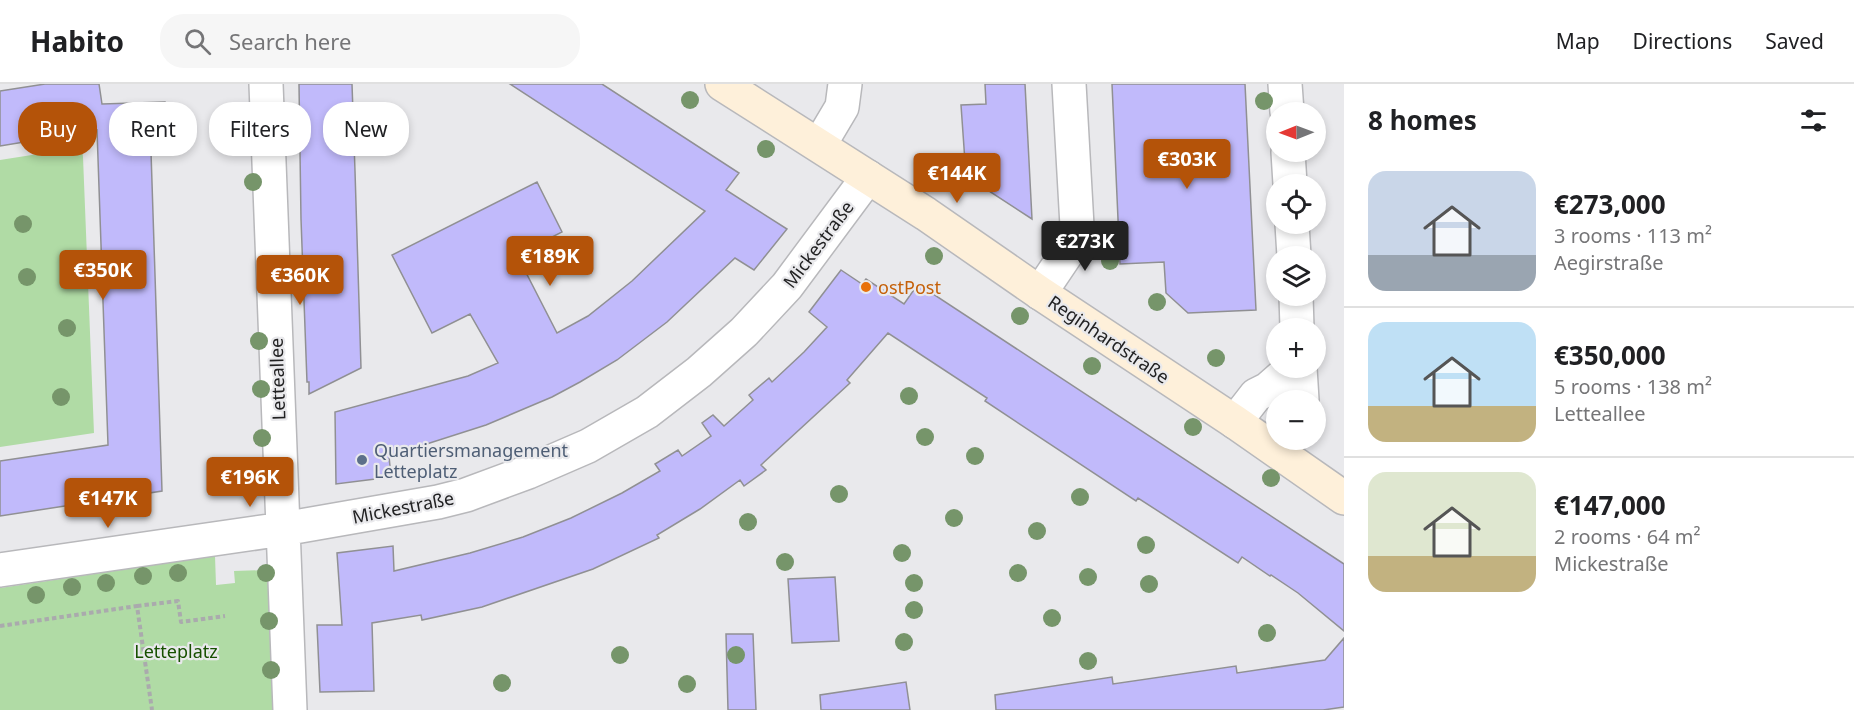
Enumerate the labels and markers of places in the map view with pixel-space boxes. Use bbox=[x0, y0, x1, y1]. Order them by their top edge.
pin: €303K bbox=[1145, 139, 1229, 190]
pin: €144K bbox=[915, 153, 999, 204]
pin: €273K bbox=[1043, 221, 1127, 272]
pin: €189K bbox=[508, 236, 592, 287]
pin: €350K bbox=[61, 250, 145, 301]
pin: €360K bbox=[258, 255, 342, 306]
place label: ostPost bbox=[878, 275, 941, 299]
marker: ostPost bbox=[859, 280, 873, 294]
place label: Quartiersmanagement Letteplatz bbox=[374, 438, 569, 483]
marker: Quartiersmanagement Letteplatz bbox=[355, 453, 369, 467]
pin: €196K bbox=[208, 457, 292, 508]
pin: €147K bbox=[66, 478, 150, 529]

